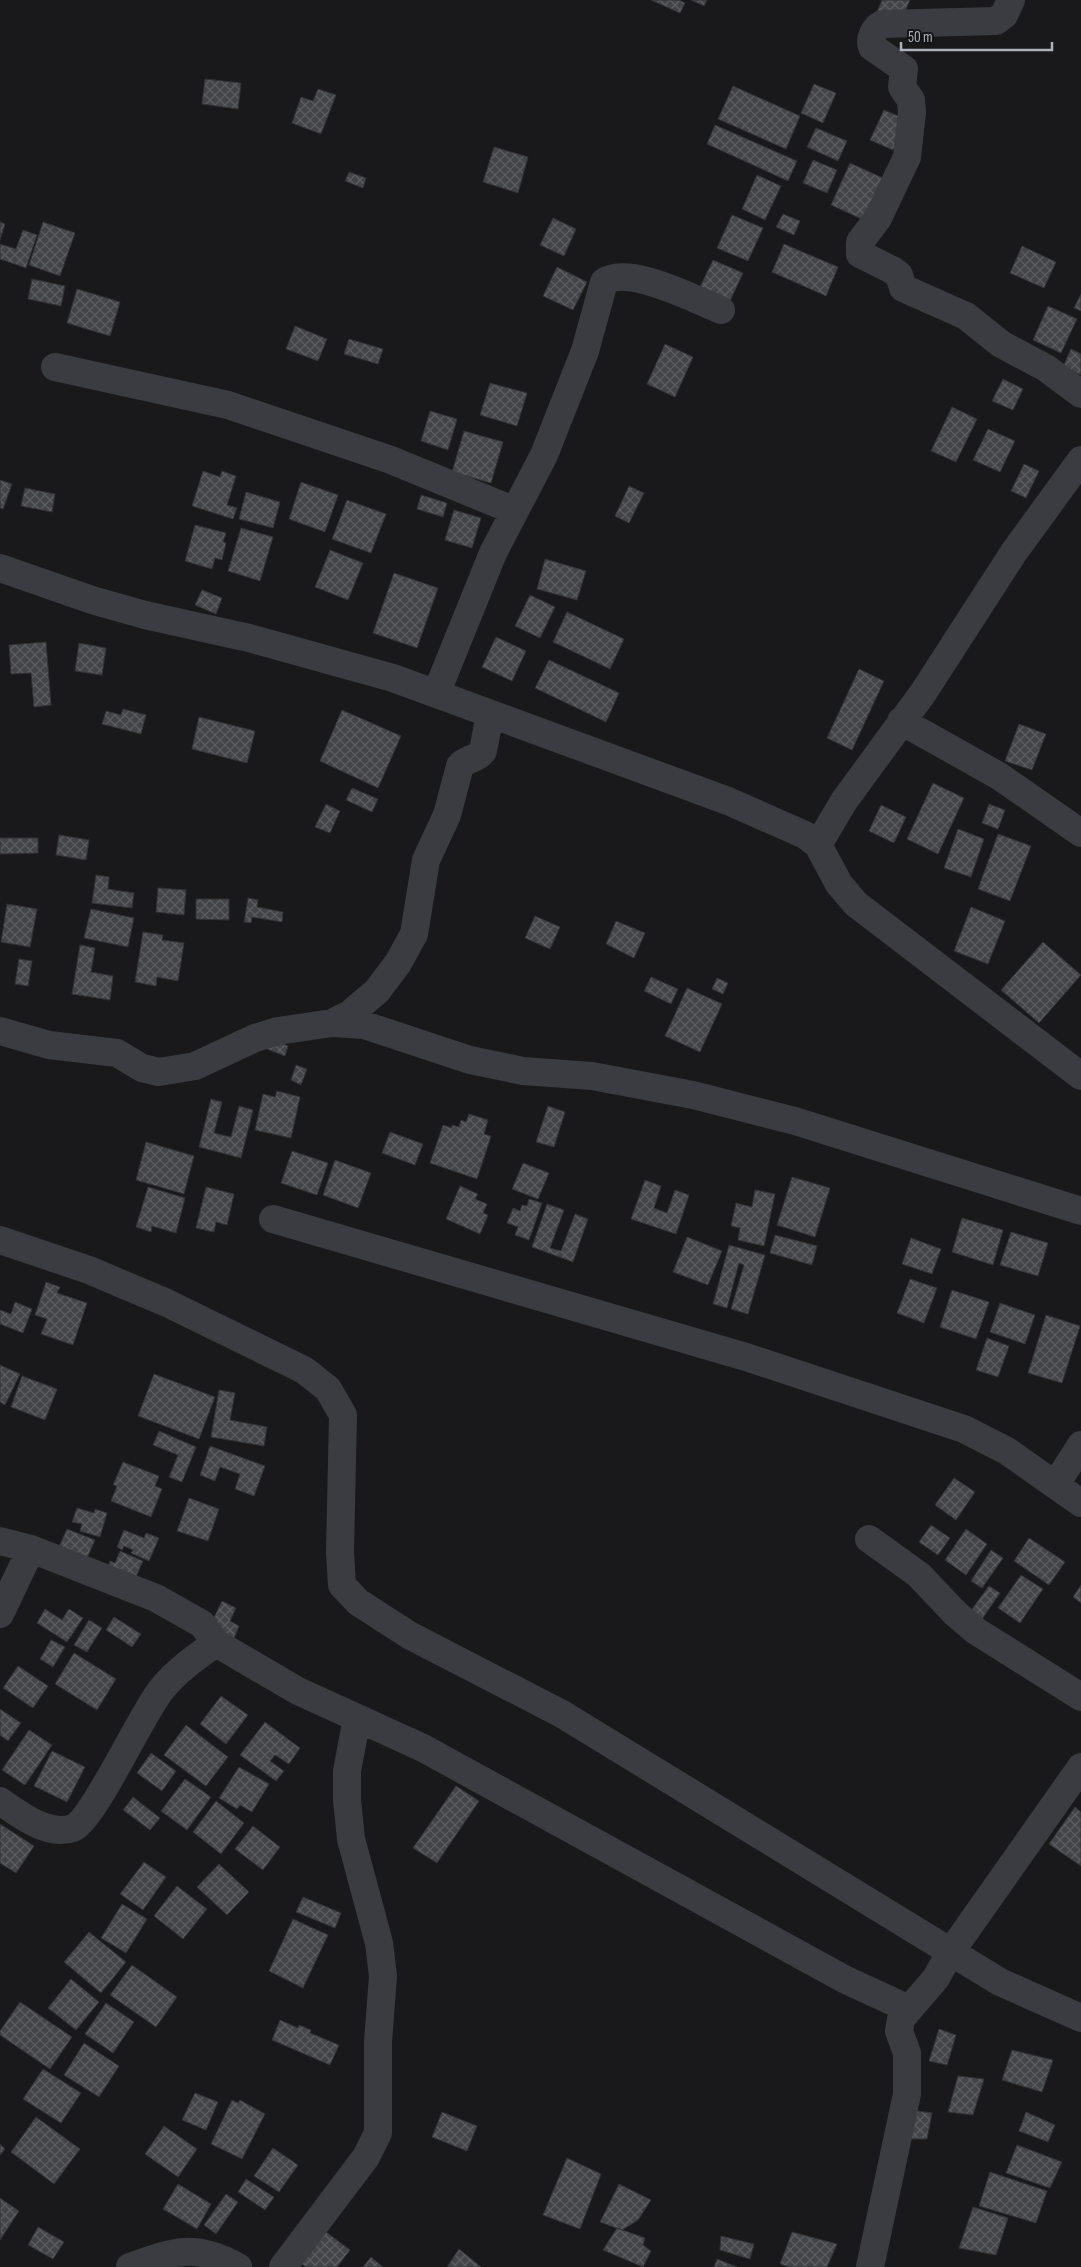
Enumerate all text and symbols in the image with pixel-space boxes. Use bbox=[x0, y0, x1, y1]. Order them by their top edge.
scale bar bbox=[901, 20, 1052, 52]
text: 50 m bbox=[908, 28, 933, 47]

